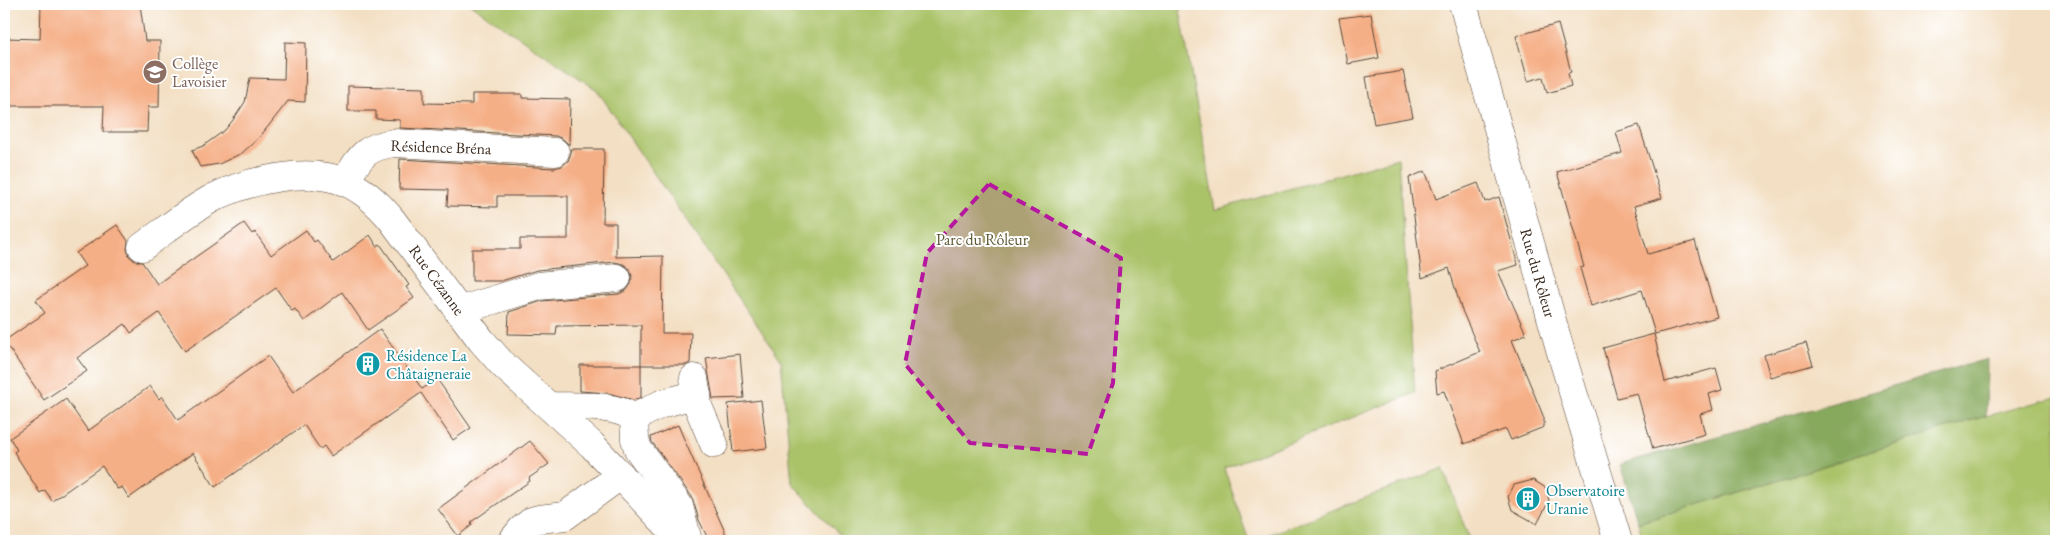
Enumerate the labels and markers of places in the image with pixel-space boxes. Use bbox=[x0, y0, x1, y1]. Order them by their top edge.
place label: Collège Lavoisier bbox=[172, 53, 227, 92]
school or university icon: Collège Lavoisier bbox=[142, 59, 168, 85]
place label: Résidence La Châtaigneraie bbox=[386, 345, 471, 384]
building icon: Résidence La Châtaigneraie bbox=[355, 351, 381, 377]
place label: Observatoire Uranie bbox=[1546, 480, 1625, 519]
building icon: Observatoire Uranie bbox=[1515, 486, 1541, 512]

